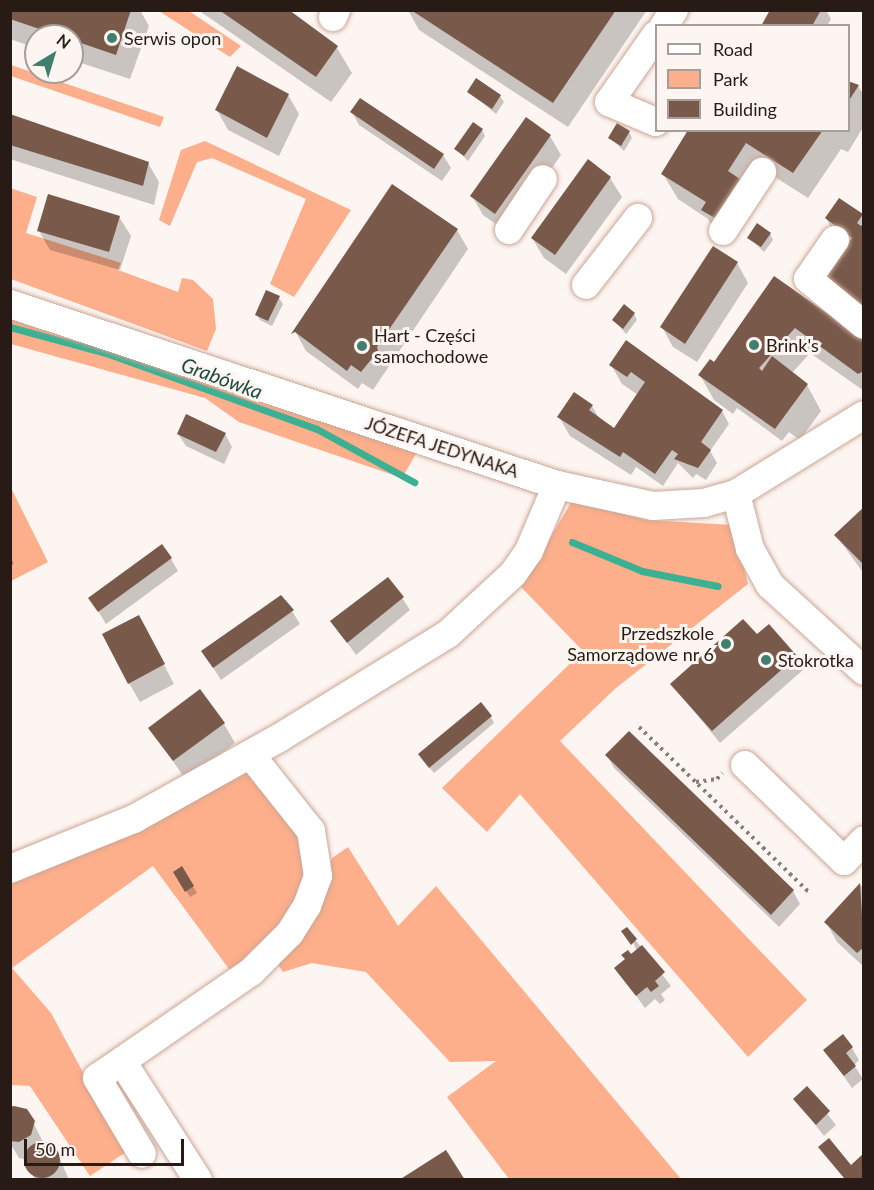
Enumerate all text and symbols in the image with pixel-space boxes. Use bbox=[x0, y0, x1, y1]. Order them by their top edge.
north arrow bbox=[24, 24, 84, 84]
legend bbox=[655, 24, 850, 132]
place label: Serwis opon bbox=[124, 27, 221, 49]
text: N bbox=[53, 30, 75, 52]
marker: Serwis opon bbox=[105, 31, 119, 45]
text: Road bbox=[713, 38, 753, 60]
text: Park bbox=[713, 68, 748, 90]
text: Building bbox=[713, 98, 777, 120]
place label: Hart - Części samochodowe bbox=[374, 325, 488, 368]
place label: Brink's bbox=[766, 334, 819, 356]
marker: Brink's bbox=[747, 338, 761, 352]
marker: Hart - Części samochodowe bbox=[355, 339, 369, 353]
water label: Grabówka bbox=[178, 352, 266, 404]
street label: JÓZEFA JEDYNAKA bbox=[362, 412, 522, 482]
place label: Przedszkole Samorządowe nr 6 bbox=[567, 623, 714, 666]
marker: Przedszkole Samorządowe nr 6 bbox=[719, 637, 733, 651]
place label: Stokrotka bbox=[778, 649, 854, 671]
marker: Stokrotka bbox=[759, 653, 773, 667]
scale bar bbox=[27, 1127, 188, 1165]
text: 50 m bbox=[35, 1138, 75, 1160]

